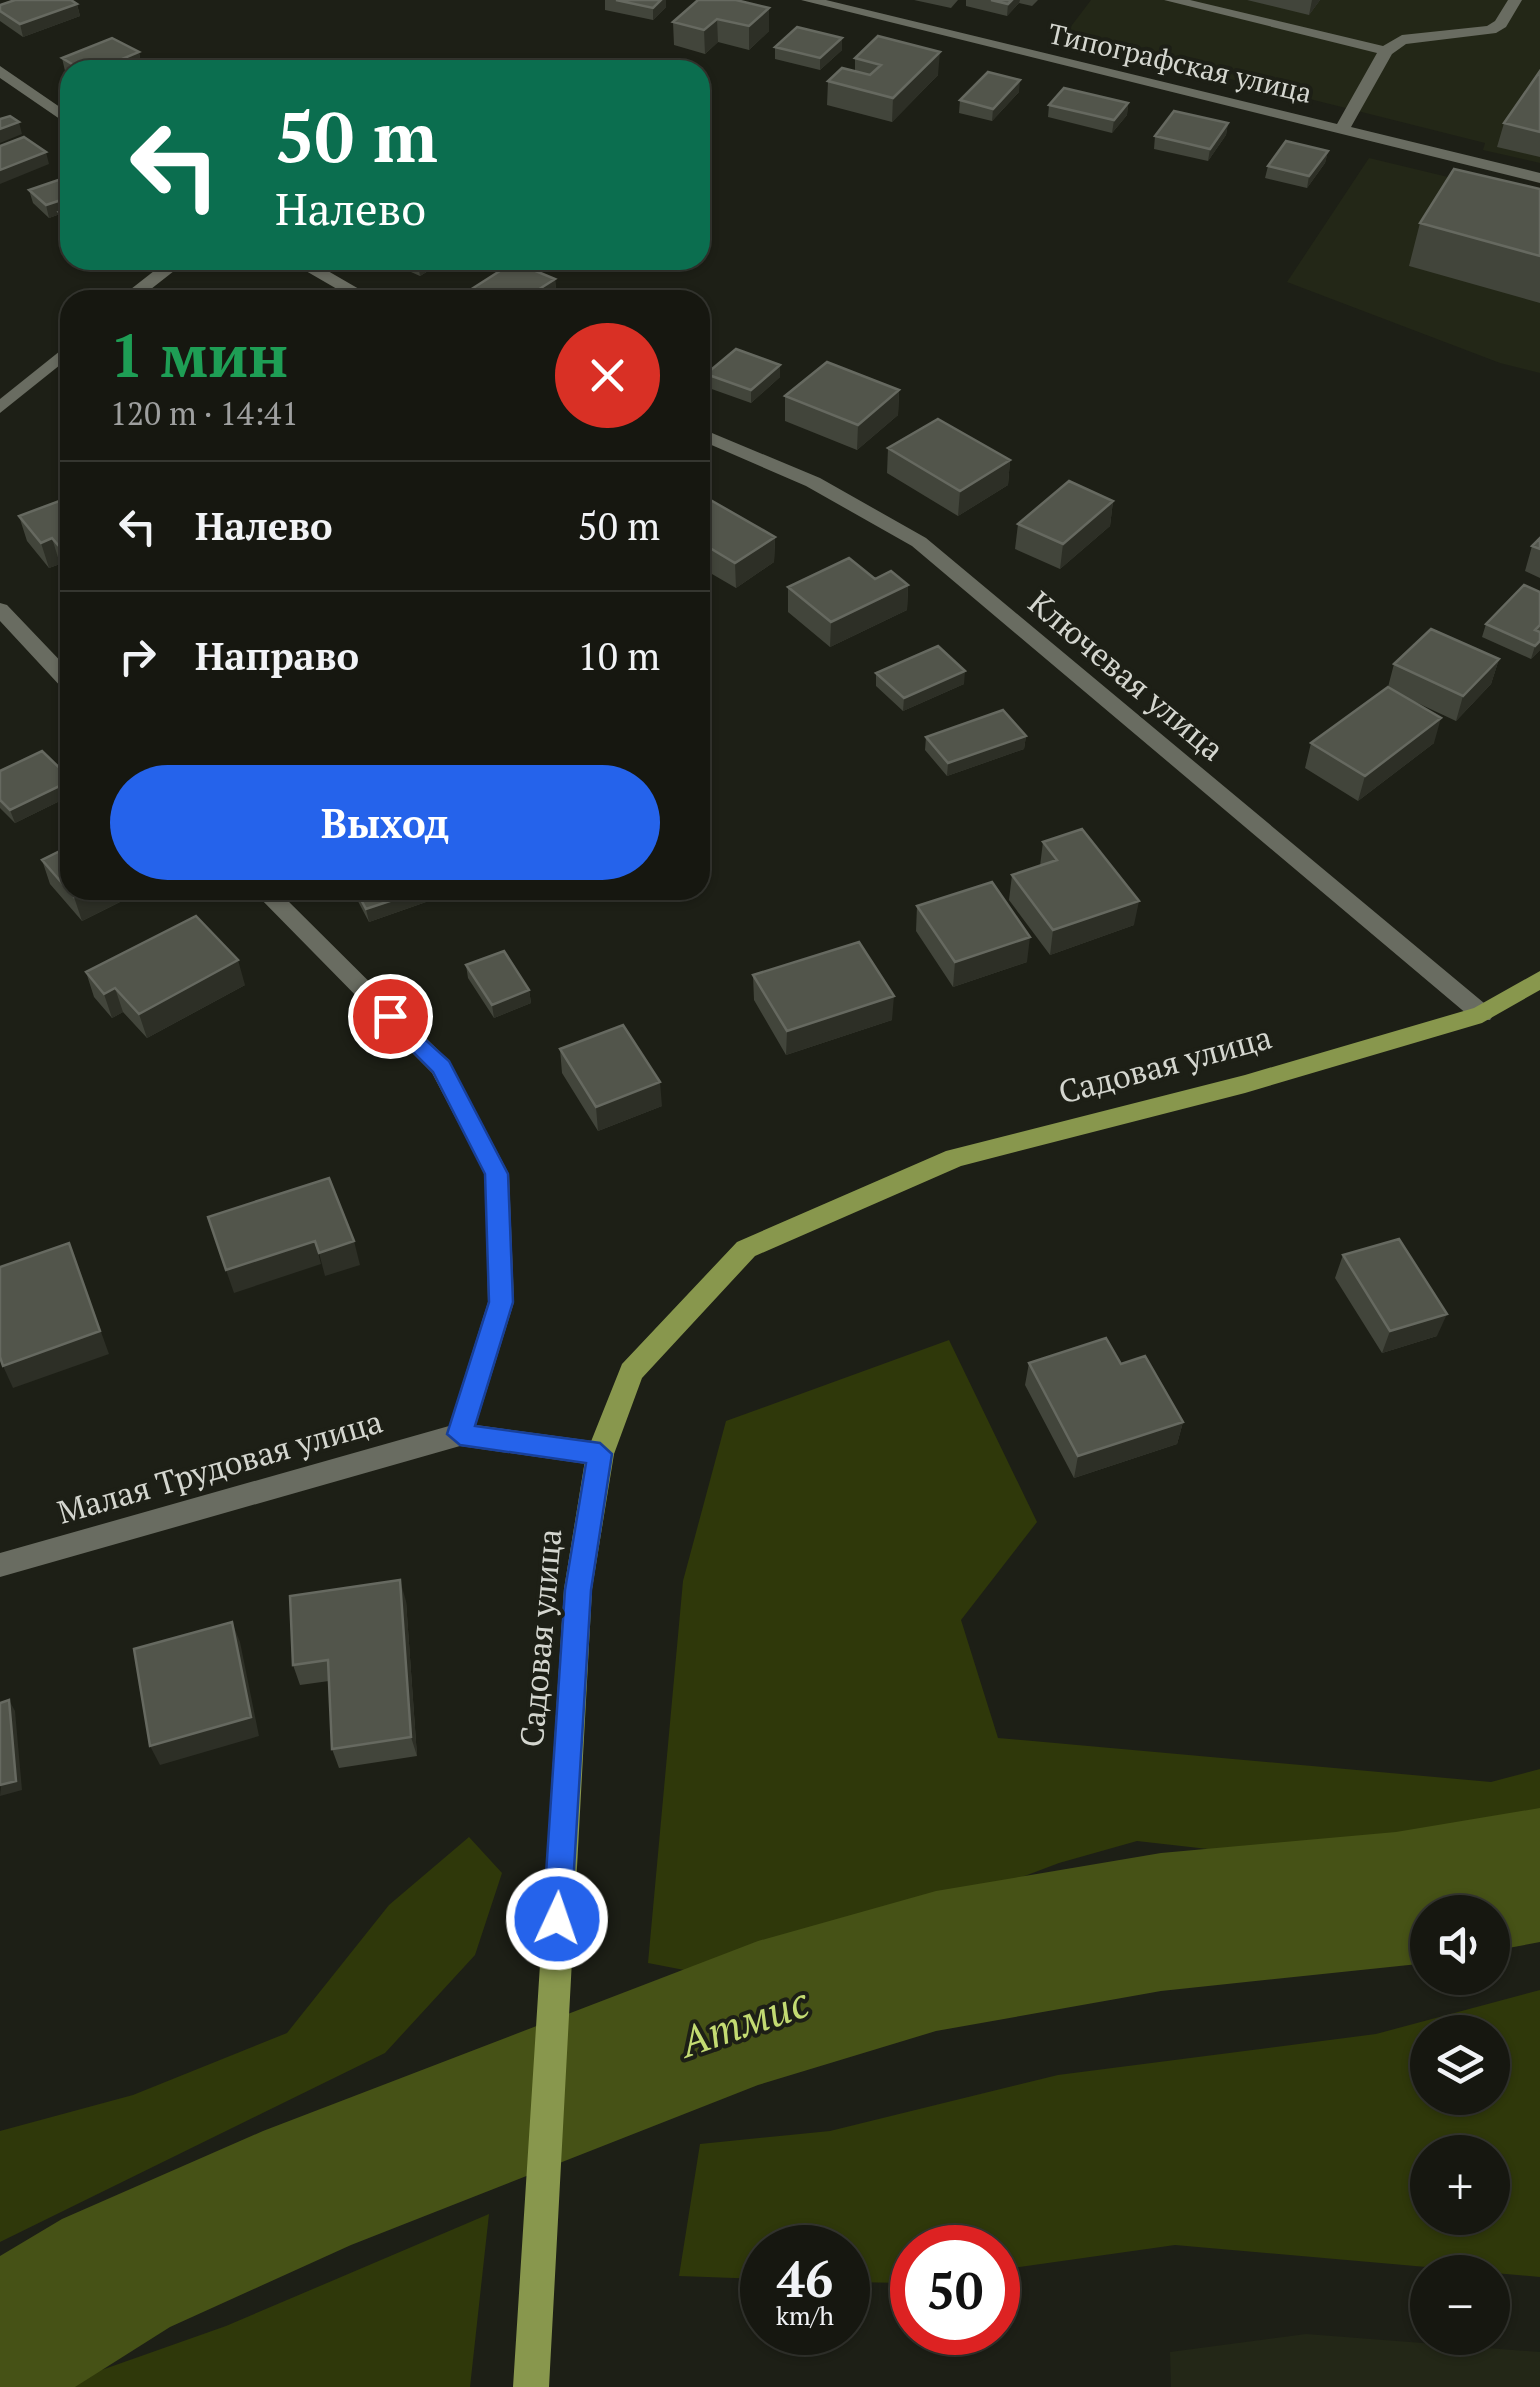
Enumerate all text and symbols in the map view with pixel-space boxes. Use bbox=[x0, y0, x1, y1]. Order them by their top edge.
street label: Типографская улица bbox=[1045, 14, 1316, 111]
text: 50 m bbox=[275, 89, 438, 182]
icon: left bbox=[110, 100, 240, 230]
text: Налево bbox=[275, 178, 426, 238]
text: 1 мин bbox=[110, 315, 288, 394]
button: close bbox=[555, 323, 660, 428]
text: 120 m · 14:41 bbox=[110, 392, 298, 434]
icon: left bbox=[110, 499, 165, 554]
text: Налево bbox=[195, 501, 333, 551]
text: 50 m bbox=[577, 501, 660, 551]
street label: Ключевая улица bbox=[1020, 581, 1233, 769]
icon: right bbox=[110, 629, 165, 684]
text: Направо bbox=[195, 631, 359, 681]
text: 10 m bbox=[577, 631, 660, 681]
button: Выход bbox=[110, 765, 660, 880]
pin bbox=[348, 974, 433, 1059]
icon: arrive bbox=[363, 989, 418, 1044]
street label: Садовая улица bbox=[1054, 1015, 1276, 1113]
street label: Малая Трудовая улица bbox=[52, 1400, 387, 1533]
street label: Садовая улица bbox=[510, 1527, 570, 1749]
position arrow bbox=[505, 1867, 609, 1971]
map controls bbox=[1410, 1895, 1510, 2355]
button: sound bbox=[1410, 1895, 1510, 1995]
water label: Атмис bbox=[669, 1973, 816, 2070]
button: layers bbox=[1410, 2015, 1510, 2115]
button: + bbox=[1410, 2135, 1510, 2235]
speed limit sign: 50 bbox=[890, 2225, 1020, 2355]
text: 46 bbox=[777, 2245, 833, 2311]
button: − bbox=[1410, 2255, 1510, 2355]
text: km/h bbox=[776, 2299, 834, 2332]

